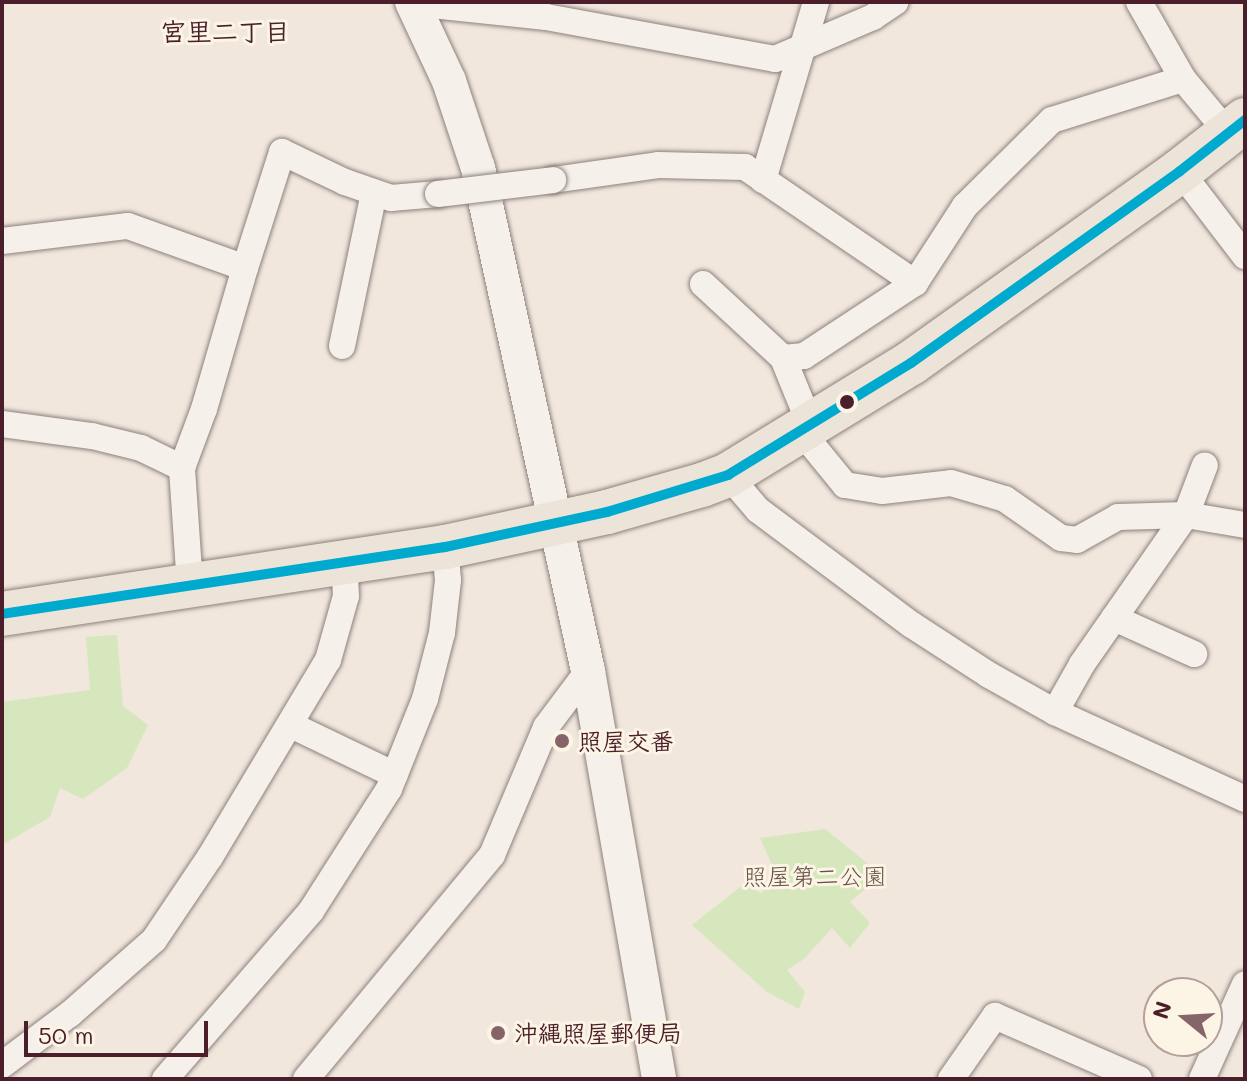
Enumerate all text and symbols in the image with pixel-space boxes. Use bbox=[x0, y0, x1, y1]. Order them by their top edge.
district label: 宮里二丁目 bbox=[160, 16, 290, 48]
unlabelled marker bbox=[839, 394, 855, 410]
place label: 照屋交番 bbox=[578, 727, 674, 755]
marker: 照屋交番 bbox=[553, 732, 571, 750]
park label: 照屋第二公園 bbox=[743, 862, 887, 890]
north arrow bbox=[1143, 977, 1223, 1057]
text: N bbox=[1145, 998, 1178, 1022]
scale bar bbox=[28, 1005, 212, 1055]
text: 50 m bbox=[38, 1019, 94, 1050]
place label: 沖縄照屋郵便局 bbox=[514, 1019, 682, 1047]
marker: 沖縄照屋郵便局 bbox=[489, 1024, 507, 1042]

